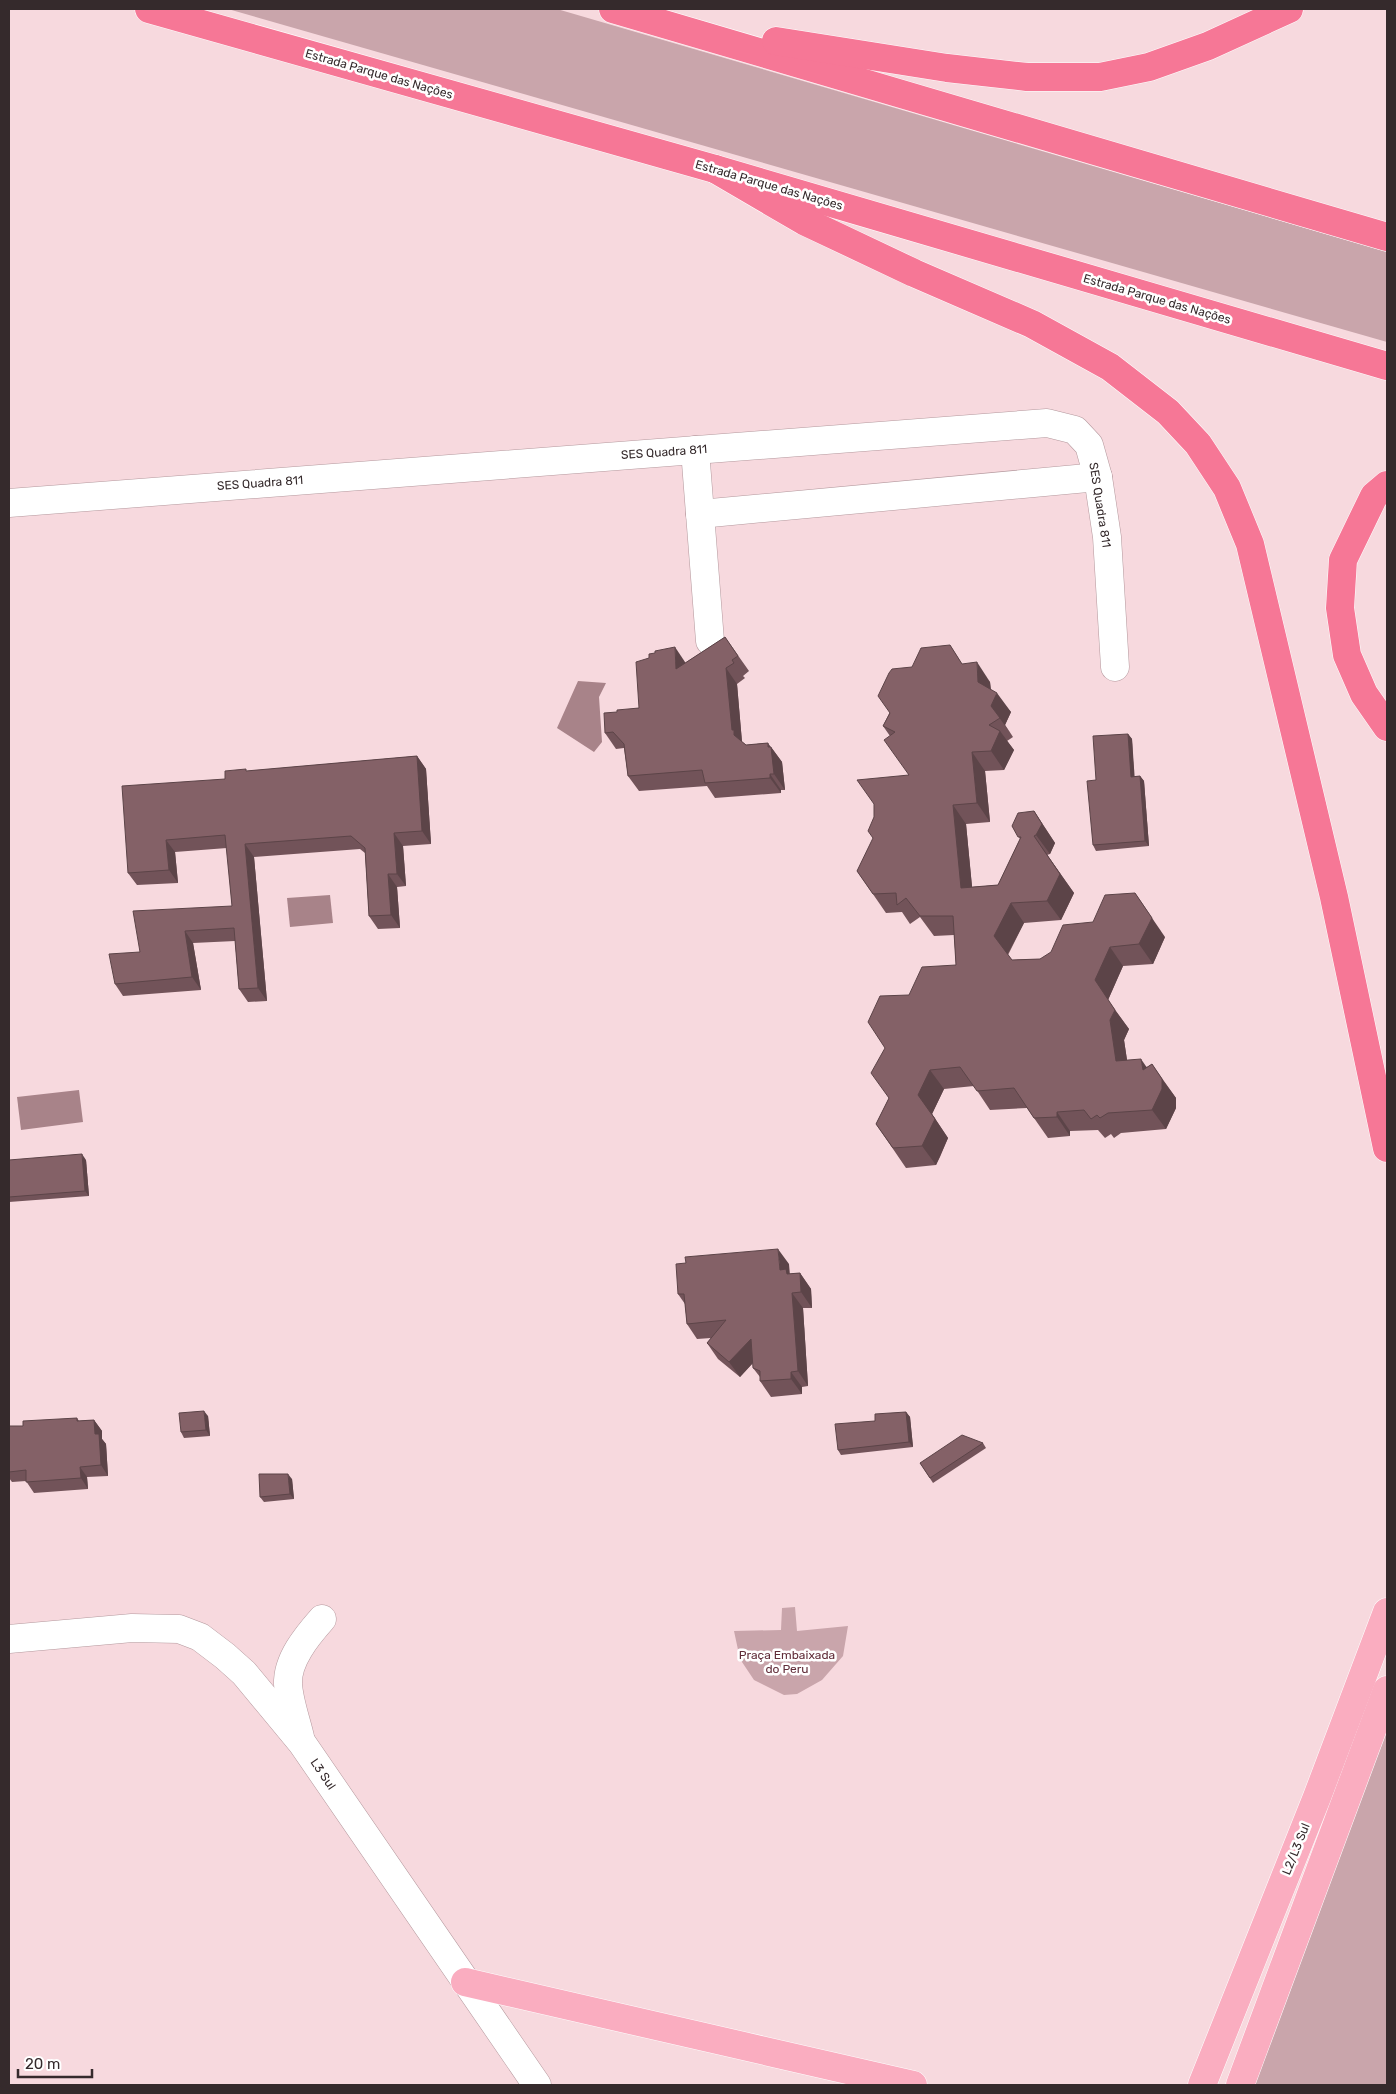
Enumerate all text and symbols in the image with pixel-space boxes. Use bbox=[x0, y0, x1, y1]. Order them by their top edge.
street label: Estrada Parque das Nações bbox=[304, 46, 454, 102]
street label: Estrada Parque das Nações bbox=[694, 157, 844, 213]
street label: Estrada Parque das Nações bbox=[1082, 271, 1232, 327]
street label: SES Quadra 811 bbox=[621, 442, 707, 462]
street label: SES Quadra 811 bbox=[1086, 461, 1114, 549]
street label: SES Quadra 811 bbox=[217, 473, 303, 493]
park label: Praça Embaixada do Peru bbox=[739, 1648, 835, 1676]
street label: L3 Sul bbox=[308, 1756, 338, 1792]
street label: L2/L3 Sul bbox=[1279, 1821, 1313, 1877]
scale bar bbox=[18, 2046, 91, 2078]
text: 20 m bbox=[25, 2055, 60, 2073]

